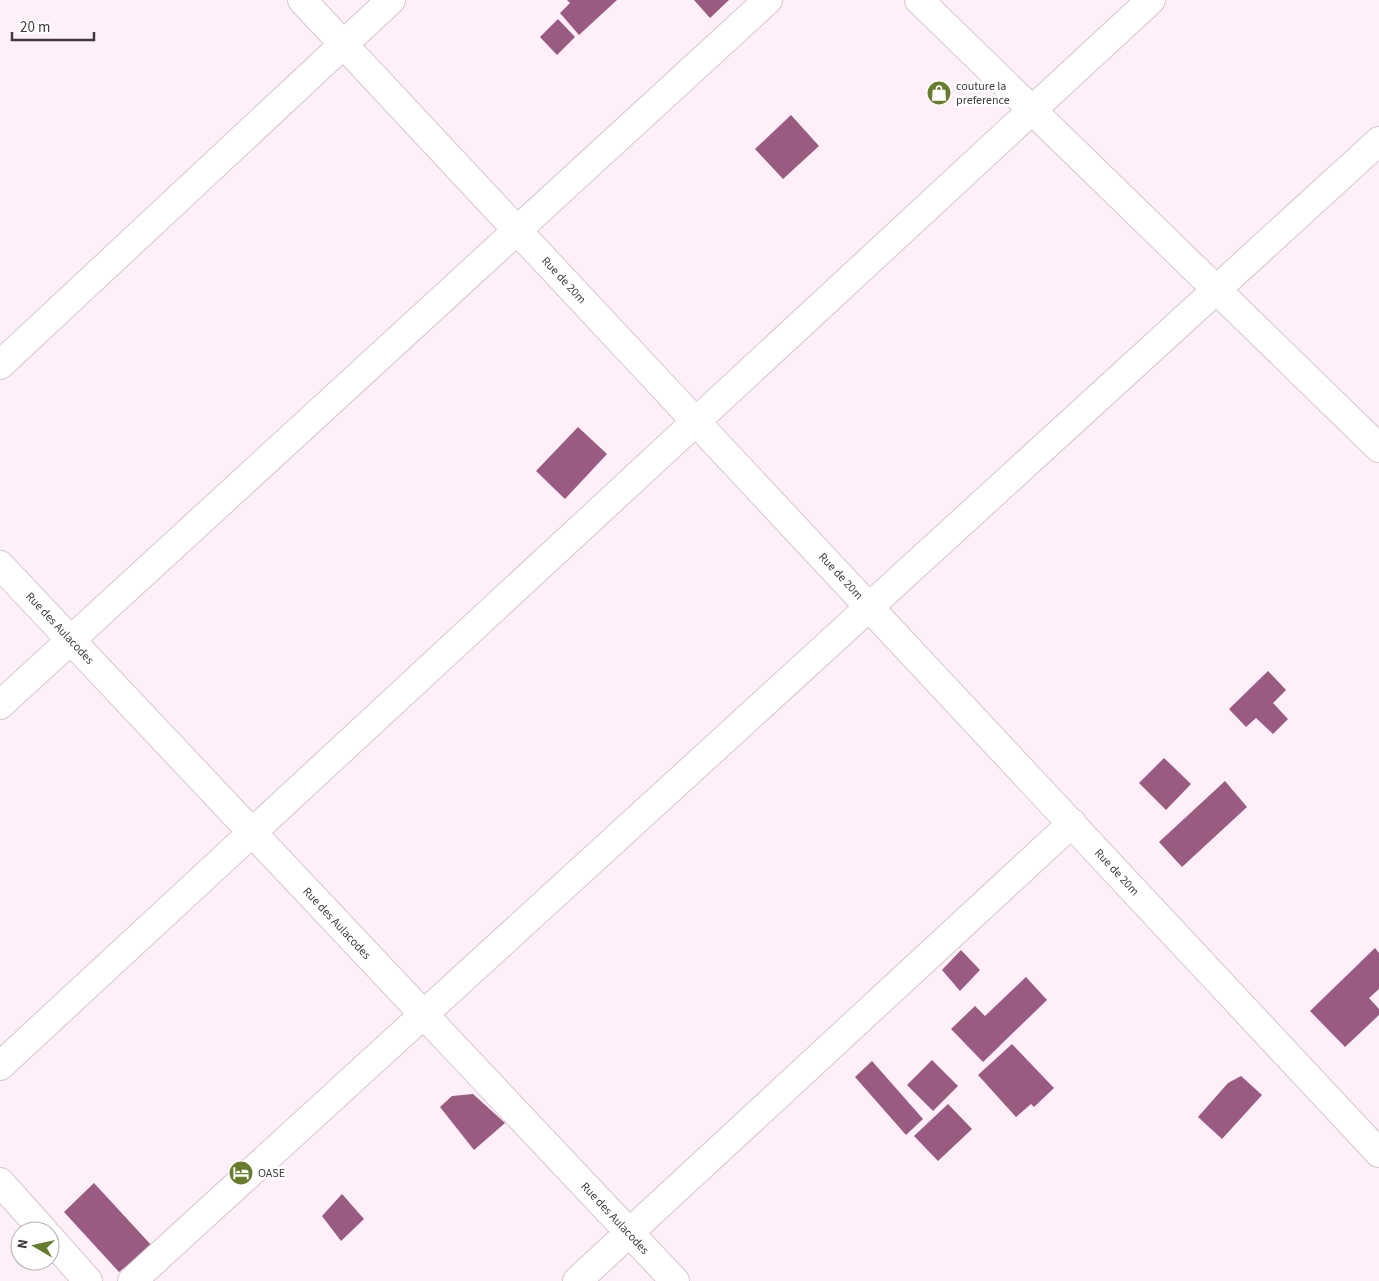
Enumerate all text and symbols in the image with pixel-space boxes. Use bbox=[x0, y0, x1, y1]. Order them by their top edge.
scale bar bbox=[12, 10, 95, 42]
text: 20 m bbox=[20, 17, 50, 38]
place label: couture la preference bbox=[956, 78, 1010, 109]
shop icon: couture la preference bbox=[926, 80, 952, 106]
street label: Rue de 20m bbox=[537, 253, 590, 308]
street label: Rue de 20m bbox=[814, 549, 867, 604]
street label: Rue des Aulacodes bbox=[22, 588, 98, 668]
street label: Rue de 20m bbox=[1090, 845, 1143, 900]
street label: Rue des Aulacodes bbox=[299, 883, 375, 963]
hotel icon: OASE bbox=[228, 1160, 254, 1186]
place label: OASE bbox=[258, 1165, 285, 1182]
street label: Rue des Aulacodes bbox=[577, 1178, 653, 1258]
north arrow bbox=[10, 1221, 60, 1271]
text: N bbox=[13, 1238, 34, 1250]

